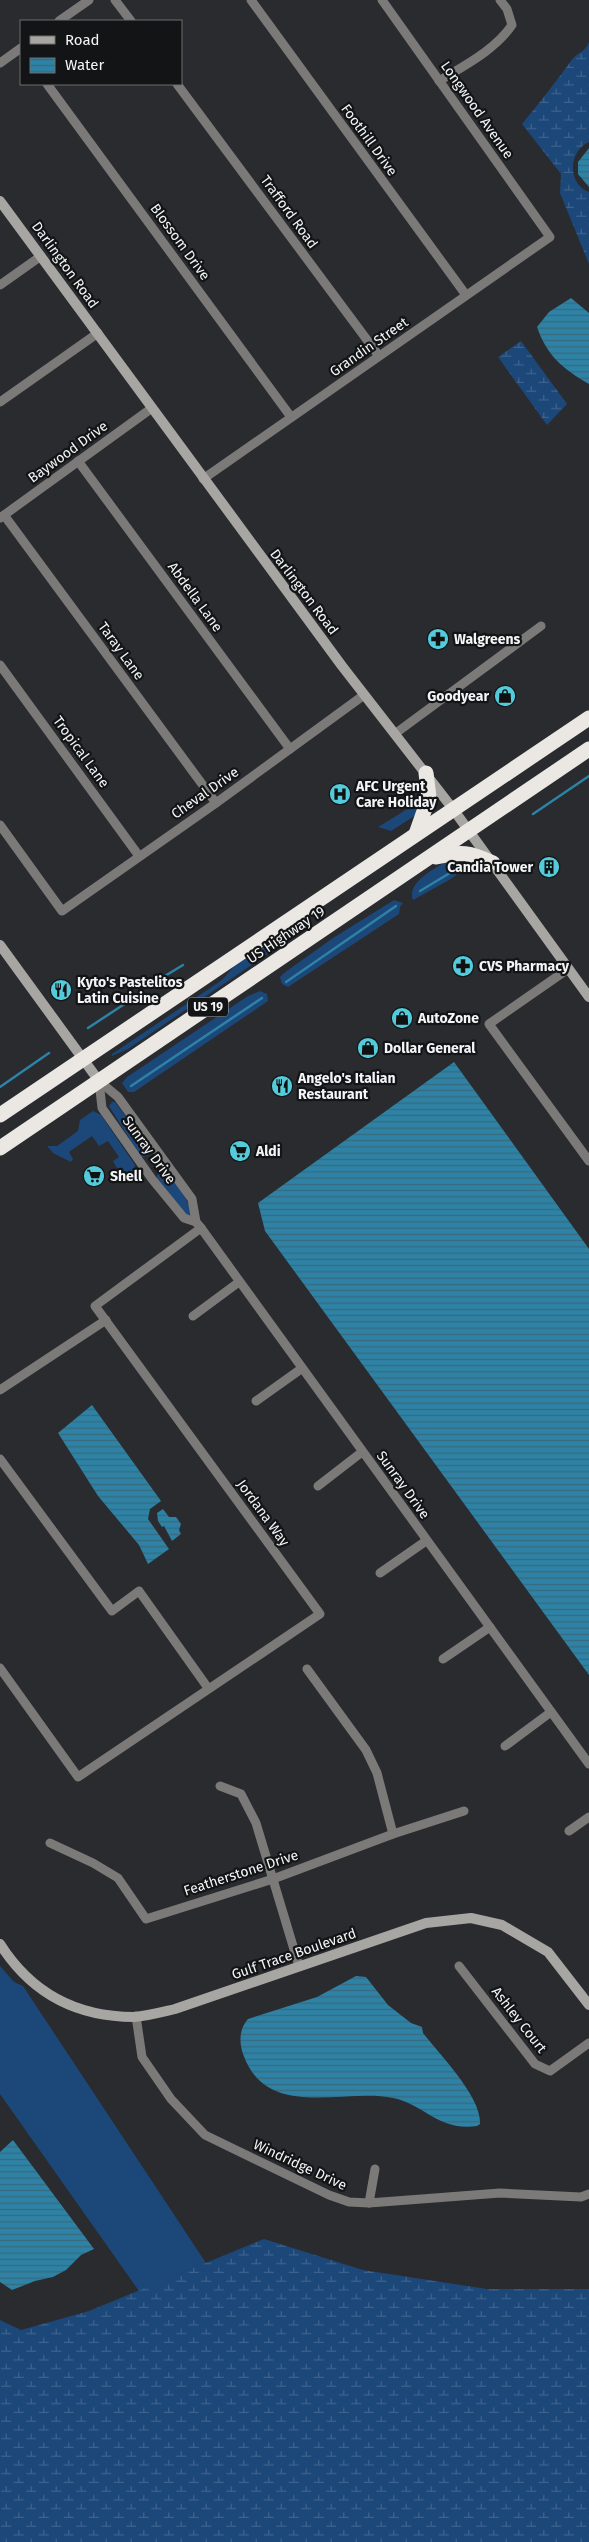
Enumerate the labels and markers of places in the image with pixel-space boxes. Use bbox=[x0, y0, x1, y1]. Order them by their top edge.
pharmacy icon: Walgreens bbox=[426, 627, 450, 651]
place label: Walgreens bbox=[454, 631, 521, 648]
shop icon: Goodyear bbox=[493, 684, 517, 708]
place label: Goodyear bbox=[427, 688, 489, 705]
place label: AFC Urgent Care Holiday bbox=[355, 778, 437, 811]
hospital icon: AFC Urgent Care Holiday bbox=[328, 782, 352, 806]
building icon: Candia Tower bbox=[537, 855, 561, 879]
place label: Candia Tower bbox=[447, 859, 533, 876]
pharmacy icon: CVS Pharmacy bbox=[451, 954, 475, 978]
place label: CVS Pharmacy bbox=[479, 958, 570, 975]
place label: Kyto's Pastelitos Latin Cuisine bbox=[77, 974, 183, 1007]
restaurant icon: Kyto's Pastelitos Latin Cuisine bbox=[49, 978, 73, 1002]
shop icon: AutoZone bbox=[390, 1006, 414, 1030]
place label: AutoZone bbox=[417, 1010, 479, 1027]
shop icon: Dollar General bbox=[356, 1036, 380, 1060]
place label: Dollar General bbox=[384, 1040, 476, 1057]
place label: Angelo's Italian Restaurant bbox=[297, 1070, 396, 1103]
restaurant icon: Angelo's Italian Restaurant bbox=[270, 1074, 294, 1098]
supermarket icon: Aldi bbox=[228, 1139, 252, 1163]
place label: Aldi bbox=[255, 1143, 281, 1160]
supermarket icon: Shell bbox=[82, 1164, 106, 1188]
place label: Shell bbox=[110, 1168, 143, 1185]

